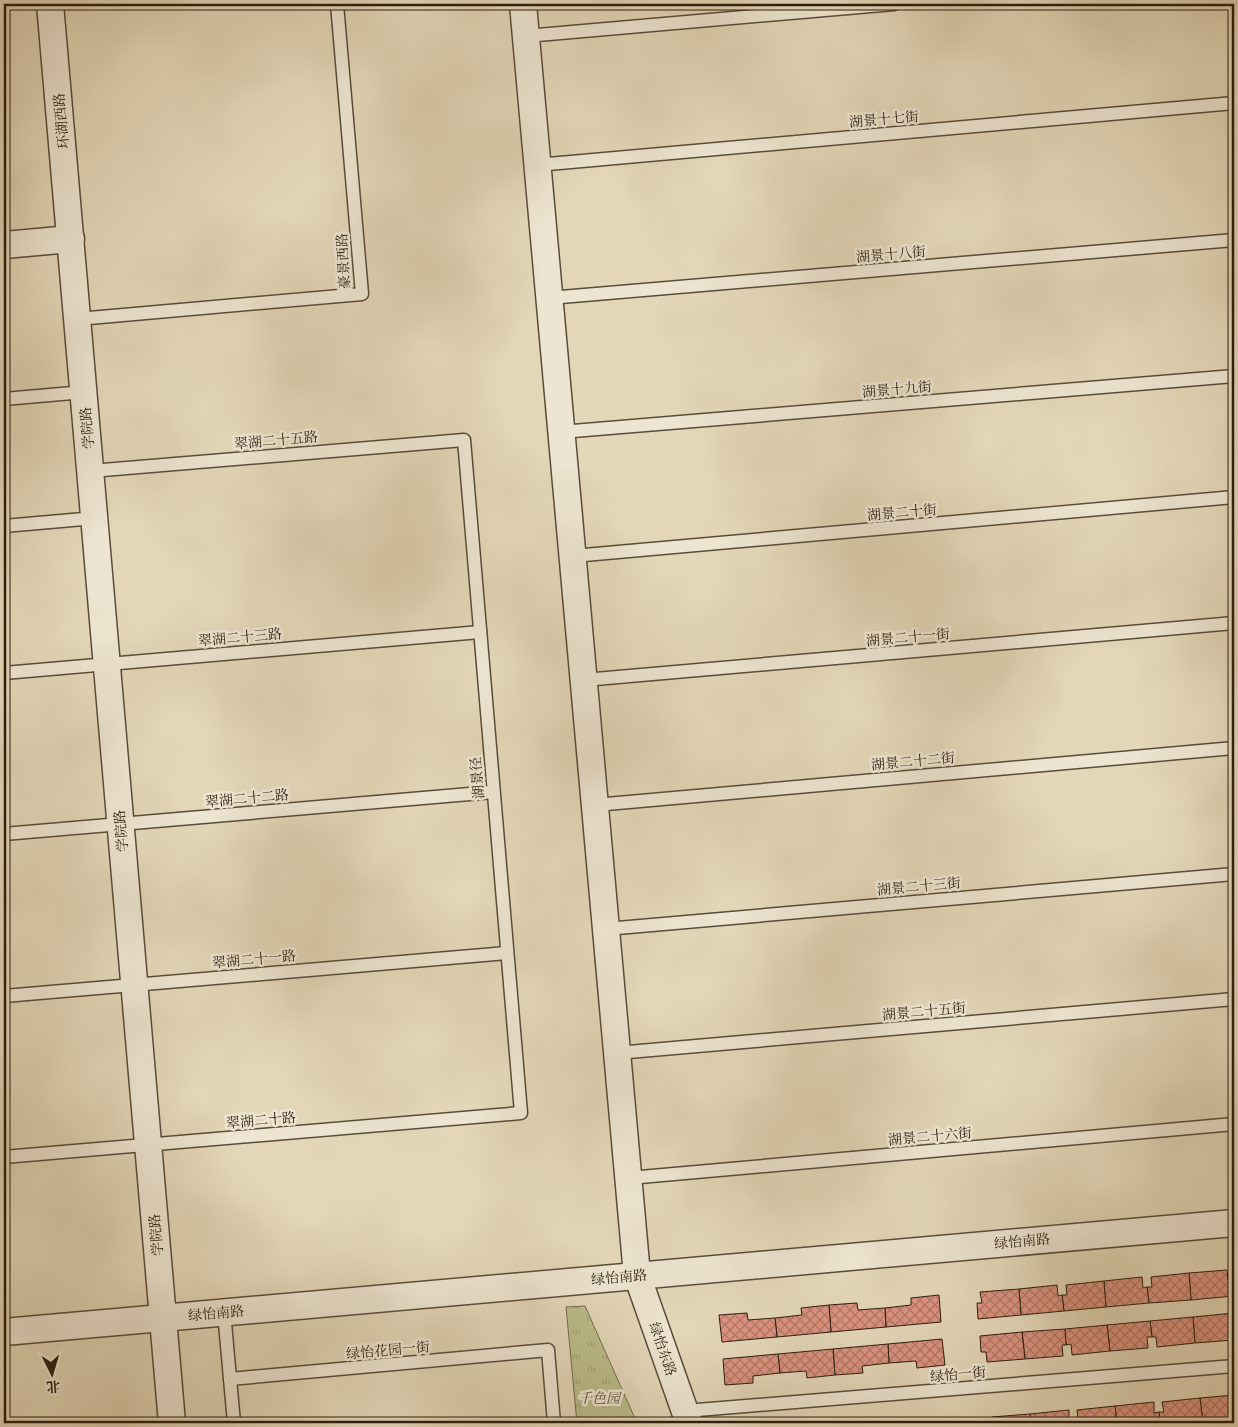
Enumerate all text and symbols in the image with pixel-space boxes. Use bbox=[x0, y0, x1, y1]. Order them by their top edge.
street label: 环湖西路 bbox=[50, 92, 72, 150]
street label: 湖景十七街 bbox=[848, 107, 920, 131]
street label: 豪景西路 bbox=[333, 233, 353, 289]
street label: 湖景十八街 bbox=[855, 242, 927, 266]
street label: 湖景十九街 bbox=[861, 377, 933, 401]
street label: 学院路 bbox=[76, 406, 98, 450]
street label: 翠湖二十五路 bbox=[233, 427, 319, 453]
street label: 湖景二十街 bbox=[866, 500, 938, 524]
street label: 翠湖二十三路 bbox=[197, 624, 283, 650]
street label: 湖景二十一街 bbox=[865, 624, 951, 650]
street label: 湖景二十二街 bbox=[870, 748, 956, 774]
street label: 湖景径 bbox=[466, 756, 488, 800]
street label: 翠湖二十二路 bbox=[204, 785, 290, 811]
street label: 学院路 bbox=[110, 809, 132, 853]
street label: 湖景二十三街 bbox=[876, 873, 962, 899]
street label: 翠湖二十一路 bbox=[211, 946, 297, 972]
street label: 湖景二十五街 bbox=[881, 998, 967, 1024]
street label: 翠湖二十路 bbox=[225, 1108, 297, 1132]
street label: 湖景二十六街 bbox=[887, 1123, 973, 1149]
street label: 学院路 bbox=[145, 1213, 167, 1257]
street label: 绿怡南路 bbox=[993, 1230, 1051, 1252]
street label: 绿怡南路 bbox=[590, 1266, 648, 1288]
street label: 绿怡南路 bbox=[187, 1302, 245, 1324]
street label: 绿怡东路 bbox=[645, 1320, 681, 1378]
street label: 绿怡花园一街 bbox=[345, 1337, 431, 1363]
north arrow bbox=[28, 1350, 78, 1400]
street label: 绿怡一街 bbox=[929, 1363, 987, 1385]
text: 北 bbox=[45, 1377, 61, 1397]
park label: 千色园 bbox=[578, 1389, 622, 1407]

